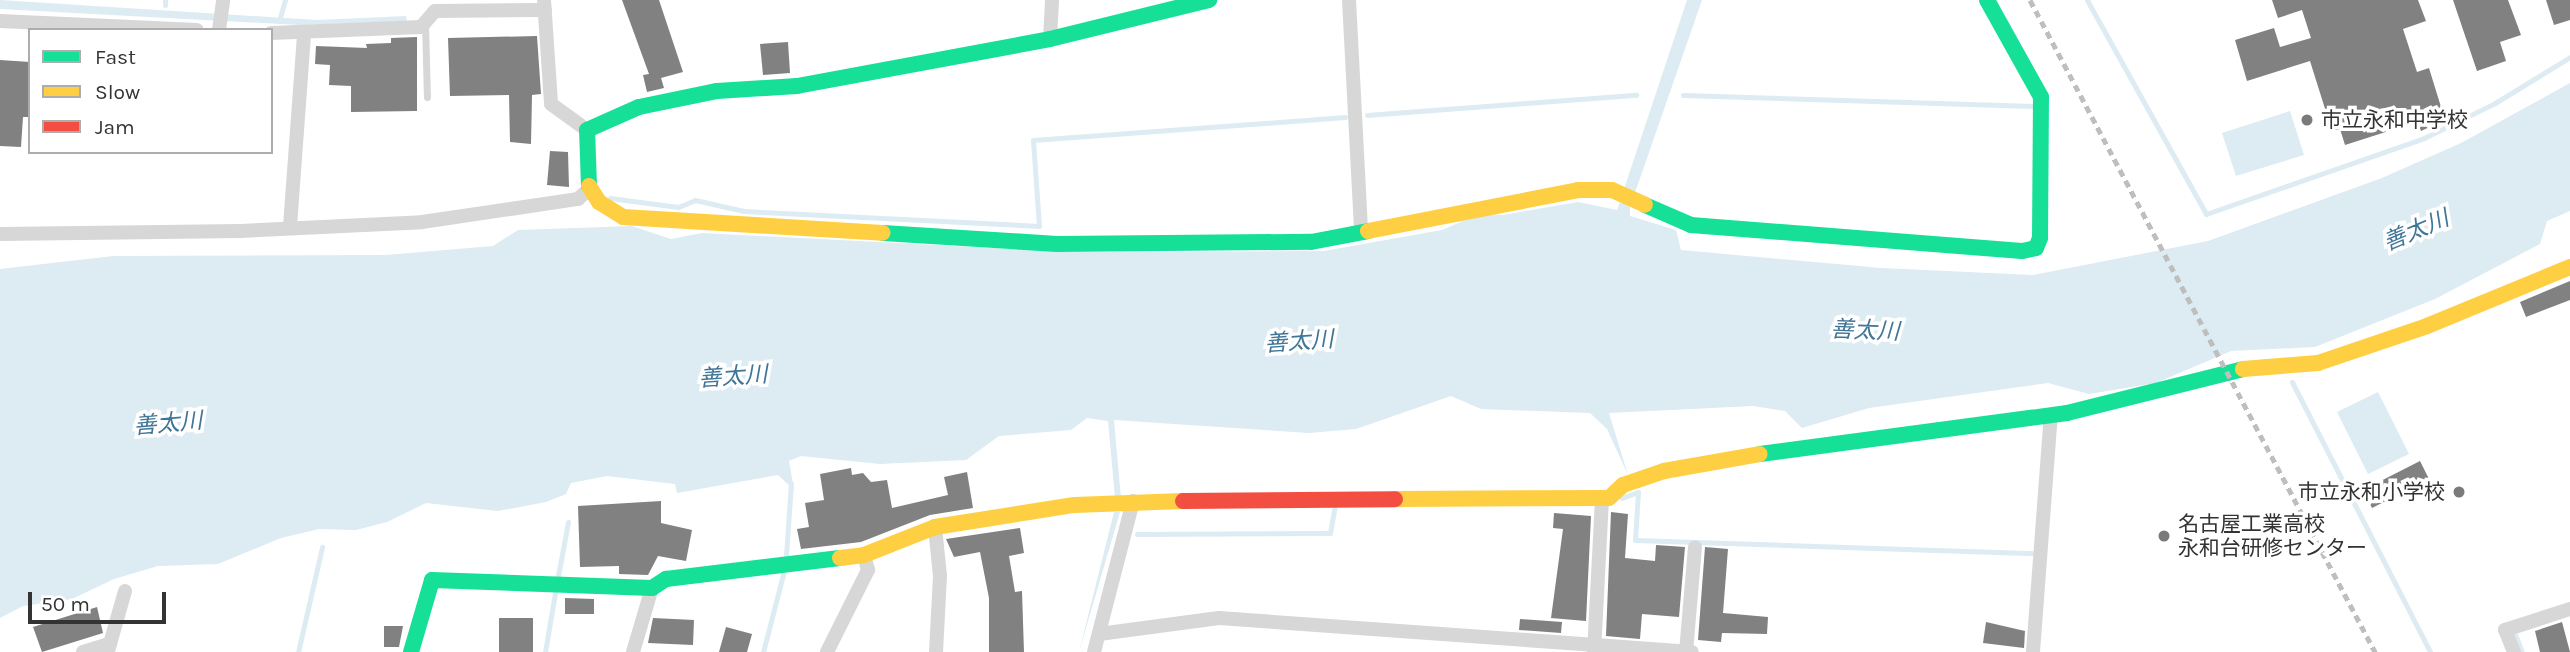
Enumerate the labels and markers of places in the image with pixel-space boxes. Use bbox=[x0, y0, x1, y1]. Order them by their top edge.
place label: 市立永和中学校 bbox=[2321, 107, 2468, 133]
marker: 市立永和中学校 bbox=[2299, 112, 2315, 128]
place label: 市立永和小学校 bbox=[2298, 479, 2445, 505]
marker: 市立永和小学校 bbox=[2451, 484, 2467, 500]
place label: 名古屋工業高校 永和台研修センター bbox=[2178, 511, 2367, 561]
marker: 名古屋工業高校 永和台研修センター bbox=[2156, 528, 2172, 544]

